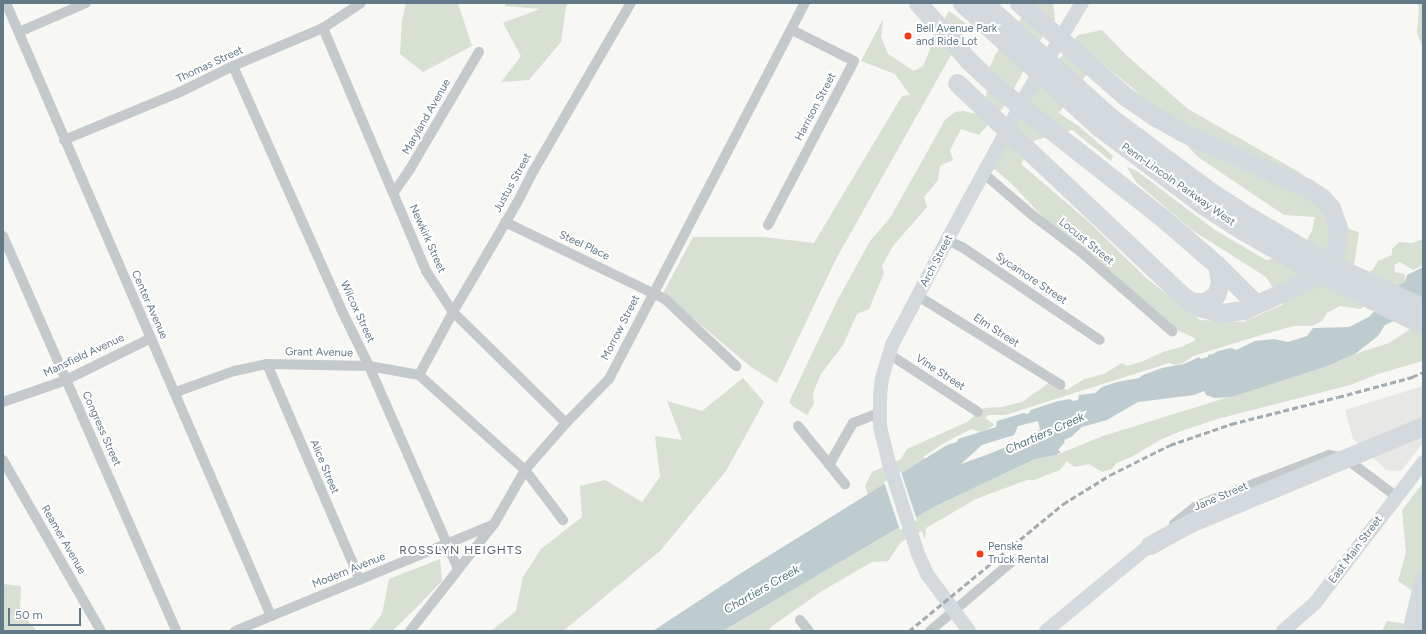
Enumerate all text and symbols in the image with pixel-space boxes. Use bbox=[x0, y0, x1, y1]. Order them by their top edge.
place label: Bell Avenue Park and Ride Lot bbox=[916, 23, 997, 49]
marker: Bell Avenue Park and Ride Lot bbox=[903, 31, 913, 41]
street label: Thomas Street bbox=[174, 44, 246, 86]
street label: Harrison Street bbox=[793, 71, 839, 143]
street label: Maryland Avenue bbox=[400, 77, 454, 157]
street label: Penn-Lincoln Parkway West bbox=[1119, 141, 1237, 229]
street label: Justus Street bbox=[491, 151, 535, 215]
street label: Newkirk Street bbox=[406, 203, 448, 275]
street label: Locust Street bbox=[1056, 216, 1116, 268]
street label: Steel Place bbox=[557, 229, 611, 263]
street label: Arch Street bbox=[918, 233, 956, 289]
street label: Sycamore Street bbox=[993, 250, 1069, 308]
street label: Center Avenue bbox=[128, 269, 170, 341]
street label: Wilcox Street bbox=[337, 279, 377, 345]
street label: Morrow Street bbox=[599, 293, 643, 363]
street label: Elm Street bbox=[971, 311, 1021, 351]
street label: Mansfield Avenue bbox=[42, 332, 126, 380]
street label: Grant Avenue bbox=[285, 346, 353, 360]
street label: Vine Street bbox=[913, 352, 967, 394]
street label: Congress Street bbox=[79, 390, 123, 468]
water label: Chartiers Creek bbox=[1003, 410, 1087, 458]
street label: Alice Street bbox=[307, 438, 341, 496]
street label: Jane Street bbox=[1192, 480, 1250, 514]
street label: Reamer Avenue bbox=[38, 503, 88, 577]
street label: East Main Street bbox=[1326, 514, 1386, 586]
place label: Penske Truck Rental bbox=[988, 541, 1049, 567]
district label: ROSSLYN HEIGHTS bbox=[399, 544, 523, 558]
marker: Penske Truck Rental bbox=[975, 549, 985, 559]
street label: Modern Avenue bbox=[310, 550, 388, 592]
water label: Chartiers Creek bbox=[722, 563, 802, 617]
scale bar bbox=[10, 600, 83, 626]
text: 50 m bbox=[15, 608, 43, 622]

